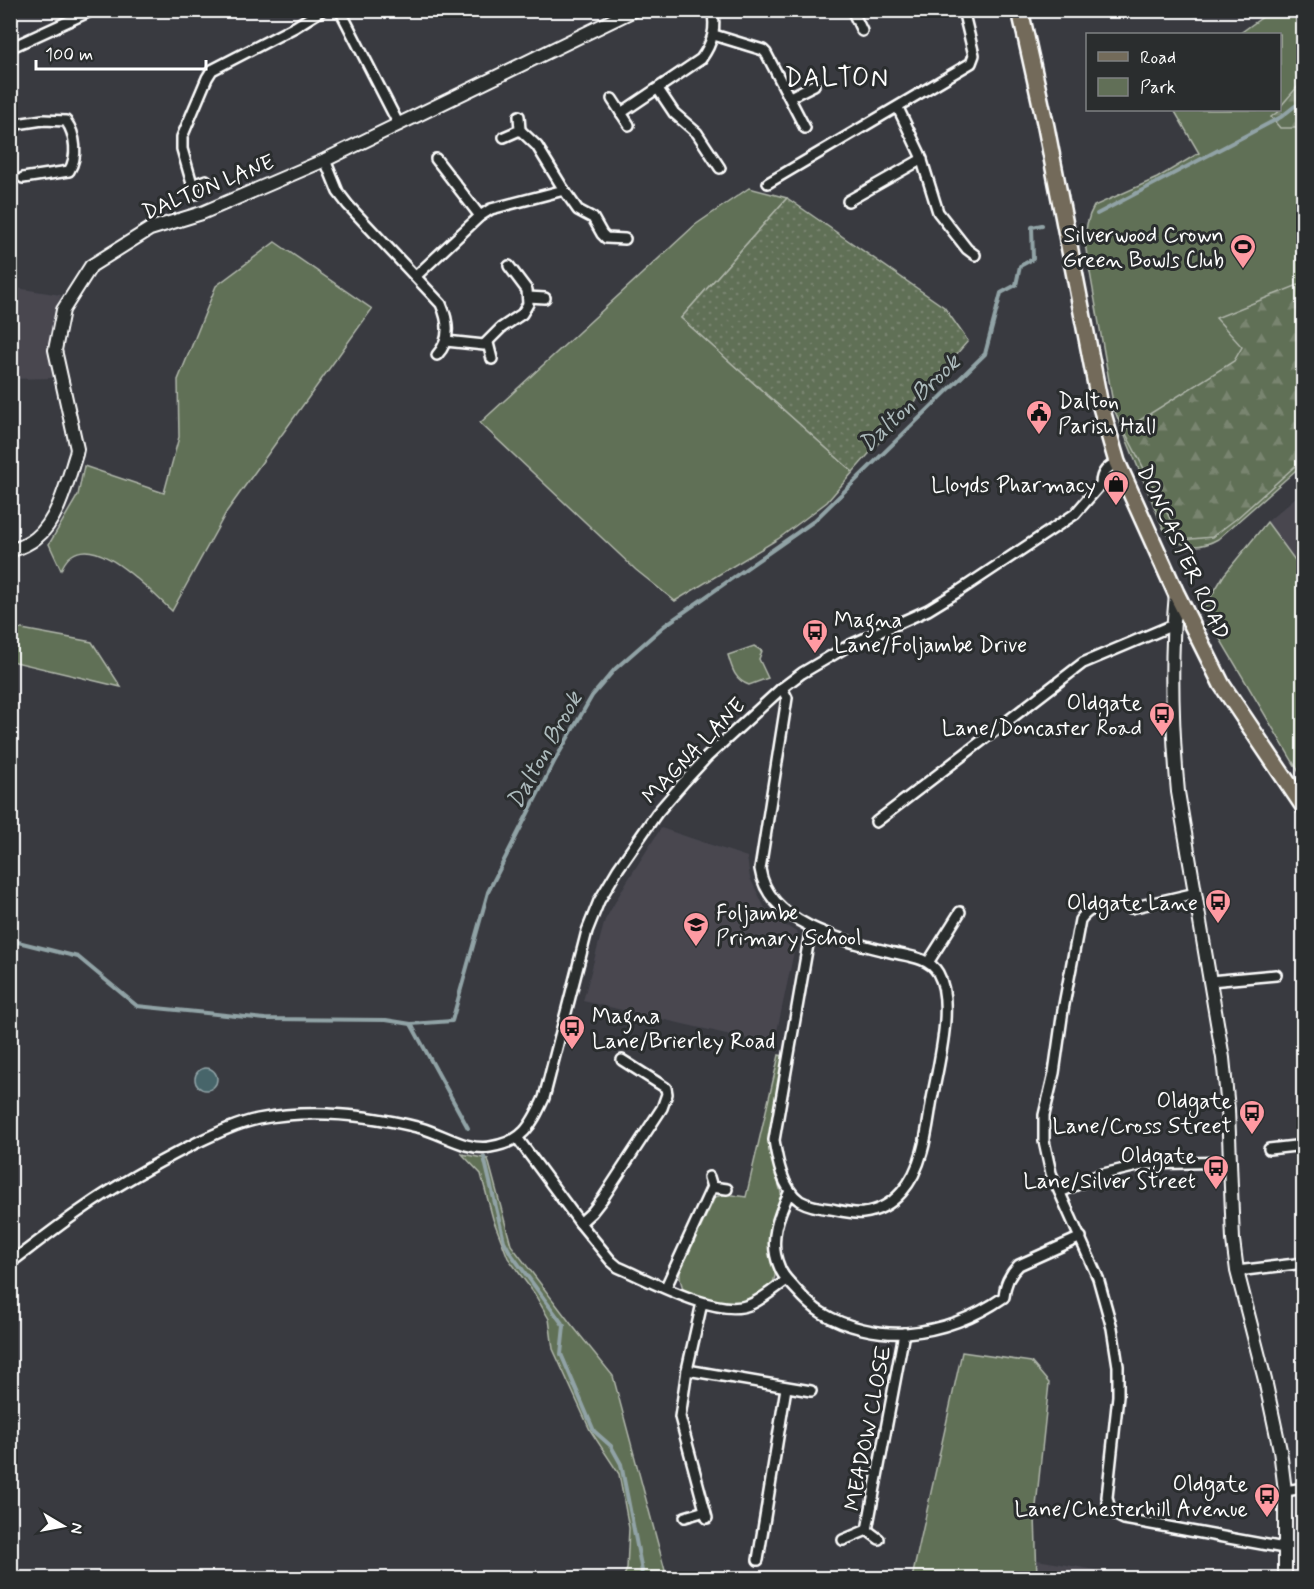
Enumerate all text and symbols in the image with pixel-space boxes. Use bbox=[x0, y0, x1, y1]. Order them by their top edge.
scale bar bbox=[36, 33, 206, 71]
legend bbox=[1086, 33, 1281, 111]
text: 100 m bbox=[45, 43, 93, 67]
text: Road bbox=[1140, 46, 1176, 70]
district label: DALTON bbox=[784, 62, 890, 96]
text: Park bbox=[1140, 76, 1176, 100]
street label: DALTON LANE bbox=[139, 149, 279, 227]
place label: Silverwood Crown Green Bowls Club bbox=[1063, 222, 1224, 275]
sports icon: Silverwood Crown Green Bowls Club bbox=[1228, 232, 1258, 270]
water label: Dalton Brook bbox=[853, 347, 969, 460]
place label: Dalton Parish Hall bbox=[1058, 388, 1156, 441]
public building icon: Dalton Parish Hall bbox=[1024, 398, 1054, 436]
street label: DONCASTER ROAD bbox=[1129, 461, 1235, 645]
shop icon: Lloyds Pharmacy bbox=[1101, 469, 1131, 507]
place label: Lloyds Pharmacy bbox=[931, 472, 1096, 500]
place label: Magna Lane/Foljambe Drive bbox=[834, 607, 1027, 660]
bus stop icon: Magna Lane/Foljambe Drive bbox=[800, 617, 830, 655]
water label: Dalton Brook bbox=[500, 685, 591, 815]
place label: Oldgate Lane/Doncaster Road bbox=[942, 690, 1142, 743]
street label: MAGNA LANE bbox=[637, 692, 752, 811]
bus stop icon: Oldgate Lane/Doncaster Road bbox=[1147, 700, 1177, 738]
bus stop icon: Oldgate Lane bbox=[1203, 887, 1233, 925]
place label: Oldgate Lane bbox=[1067, 890, 1198, 921]
place label: Foljambe Primary School bbox=[716, 900, 861, 953]
school or university icon: Foljambe Primary School bbox=[681, 910, 711, 948]
place label: Magna Lane/Brierley Road bbox=[592, 1003, 775, 1056]
bus stop icon: Magna Lane/Brierley Road bbox=[557, 1013, 587, 1051]
place label: Oldgate Lane/Cross Street bbox=[1052, 1088, 1232, 1141]
bus stop icon: Oldgate Lane/Cross Street bbox=[1237, 1098, 1267, 1136]
place label: Oldgate Lane/Silver Street bbox=[1023, 1143, 1196, 1196]
bus stop icon: Oldgate Lane/Silver Street bbox=[1201, 1153, 1231, 1191]
street label: MEADOW CLOSE bbox=[839, 1343, 899, 1514]
place label: Oldgate Lane/Chesterhill Avenue bbox=[1015, 1471, 1248, 1524]
bus stop icon: Oldgate Lane/Chesterhill Avenue bbox=[1252, 1481, 1282, 1519]
north arrow bbox=[33, 1496, 93, 1556]
text: N bbox=[65, 1521, 88, 1535]

